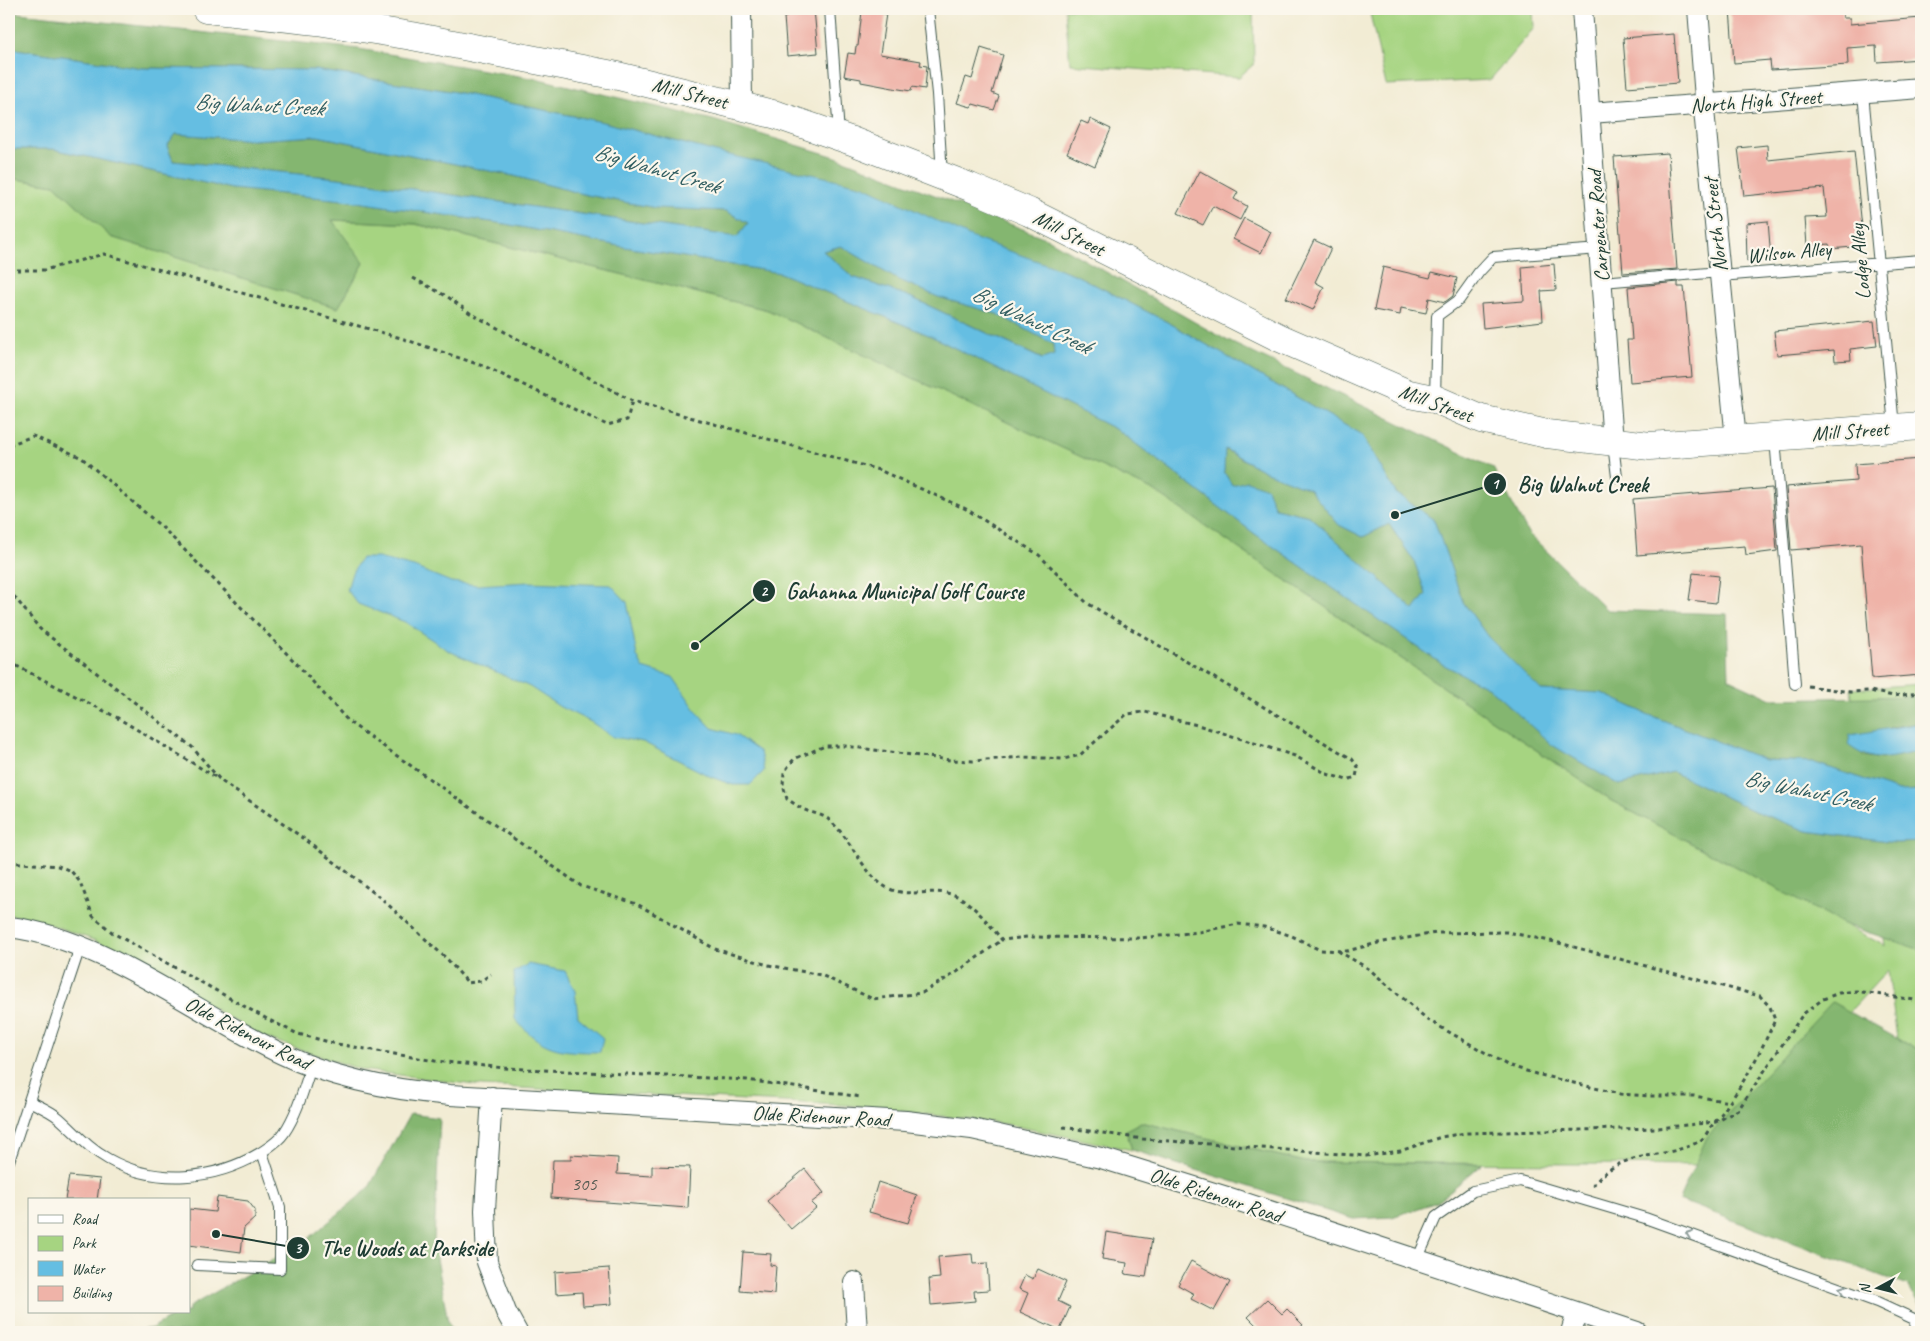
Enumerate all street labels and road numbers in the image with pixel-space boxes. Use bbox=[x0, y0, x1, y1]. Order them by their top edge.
street label: Mill Street bbox=[650, 71, 732, 115]
street label: North High Street bbox=[1689, 83, 1825, 119]
street label: Carpenter Road bbox=[1581, 166, 1615, 283]
street label: North Street bbox=[1697, 174, 1733, 273]
street label: Mill Street bbox=[1029, 204, 1111, 263]
street label: Lodge Alley bbox=[1844, 221, 1876, 301]
street label: Wilson Alley bbox=[1746, 235, 1834, 269]
street label: Mill Street bbox=[1395, 378, 1478, 429]
street label: Mill Street bbox=[1811, 415, 1891, 447]
street label: Olde Ridenour Road bbox=[181, 990, 318, 1077]
street label: Olde Ridenour Road bbox=[751, 1099, 893, 1133]
street label: Olde Ridenour Road bbox=[1146, 1161, 1288, 1230]

